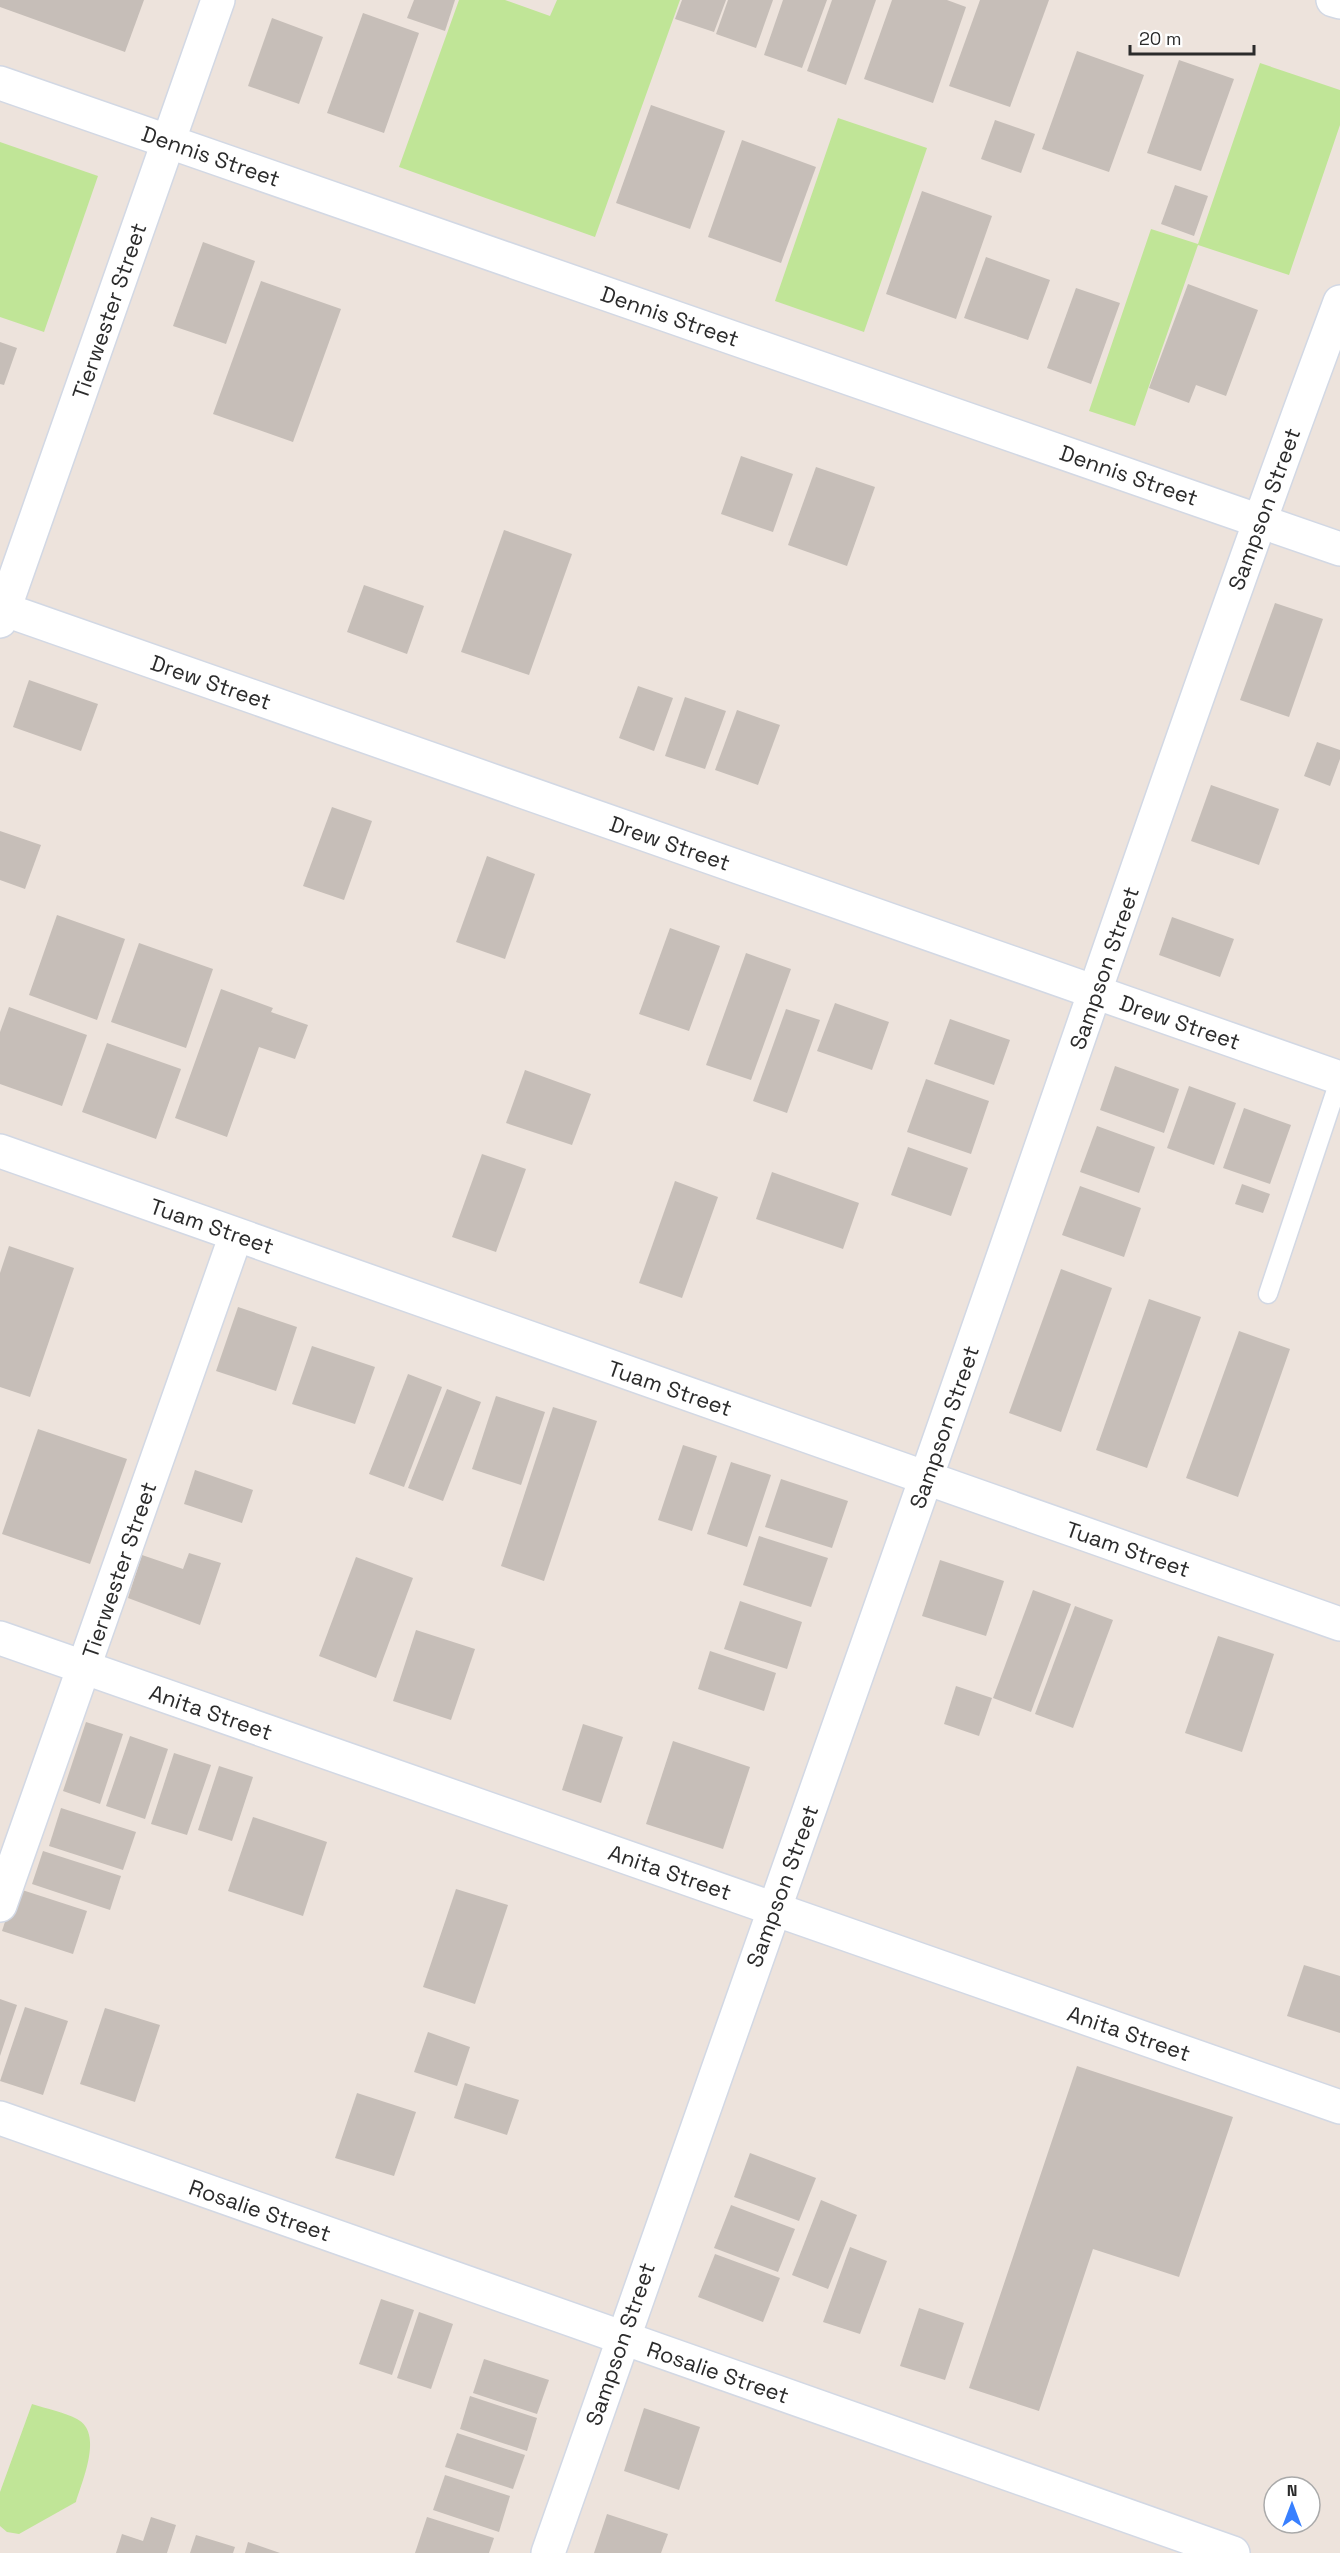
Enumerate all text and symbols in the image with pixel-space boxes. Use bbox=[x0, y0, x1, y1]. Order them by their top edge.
scale bar bbox=[1130, 18, 1254, 56]
text: 20 m bbox=[1139, 27, 1182, 50]
street label: Dennis Street bbox=[138, 119, 284, 193]
street label: Tierwester Street bbox=[66, 219, 152, 403]
street label: Dennis Street bbox=[597, 279, 743, 353]
street label: Sampson Street bbox=[1222, 424, 1306, 594]
street label: Dennis Street bbox=[1056, 438, 1202, 512]
street label: Drew Street bbox=[147, 648, 275, 716]
street label: Drew Street bbox=[606, 809, 734, 877]
street label: Sampson Street bbox=[1063, 883, 1145, 1053]
street label: Drew Street bbox=[1116, 988, 1244, 1056]
street label: Tuam Street bbox=[146, 1192, 278, 1260]
street label: Sampson Street bbox=[903, 1342, 985, 1512]
street label: Tuam Street bbox=[604, 1354, 736, 1422]
street label: Tierwester Street bbox=[76, 1478, 162, 1662]
street label: Tuam Street bbox=[1062, 1515, 1194, 1583]
street label: Anita Street bbox=[146, 1678, 276, 1746]
street label: Sampson Street bbox=[740, 1801, 824, 1971]
street label: Anita Street bbox=[605, 1838, 735, 1906]
street label: Anita Street bbox=[1064, 1999, 1194, 2067]
street label: Rosalie Street bbox=[185, 2173, 335, 2247]
street label: Sampson Street bbox=[579, 2259, 661, 2429]
street label: Rosalie Street bbox=[643, 2335, 793, 2409]
north arrow bbox=[1262, 2475, 1322, 2535]
text: N bbox=[1287, 2480, 1297, 2501]

